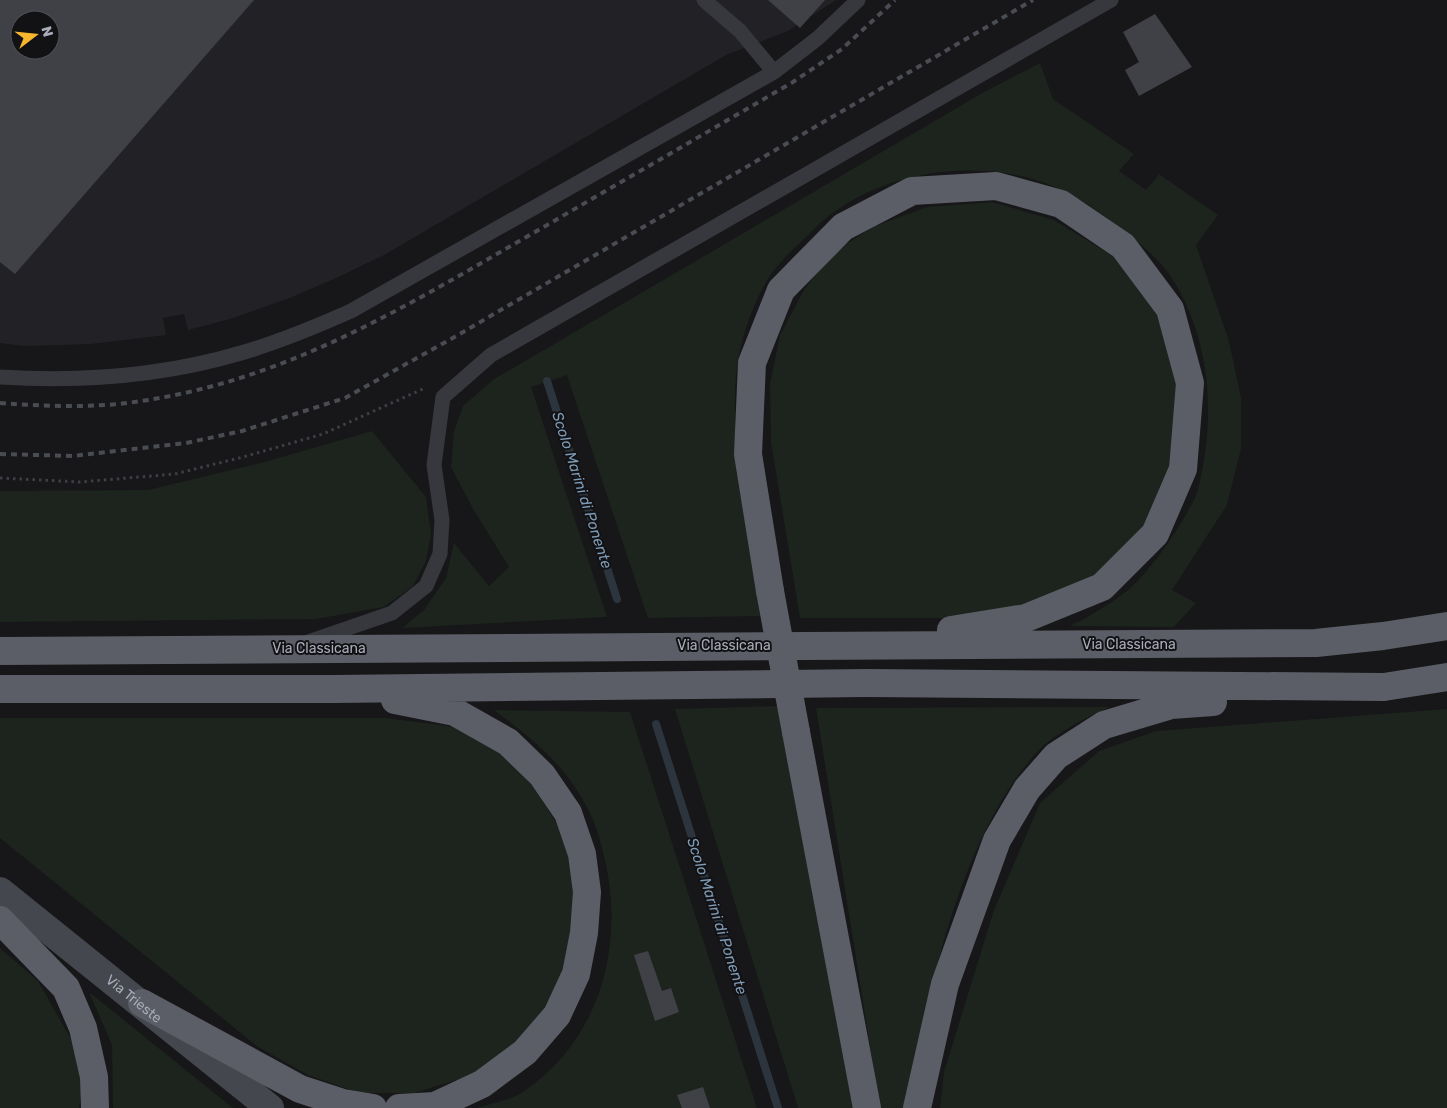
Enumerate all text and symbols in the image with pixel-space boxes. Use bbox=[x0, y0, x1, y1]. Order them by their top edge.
north arrow bbox=[10, 10, 60, 60]
text: N bbox=[37, 24, 57, 39]
water label: Scolo Marini di Ponente bbox=[548, 409, 616, 571]
street label: Via Classicana bbox=[1082, 636, 1176, 653]
street label: Via Classicana bbox=[677, 637, 771, 654]
street label: Via Classicana bbox=[272, 640, 366, 657]
water label: Scolo Marini di Ponente bbox=[683, 835, 751, 997]
street label: Via Trieste bbox=[102, 971, 166, 1027]

